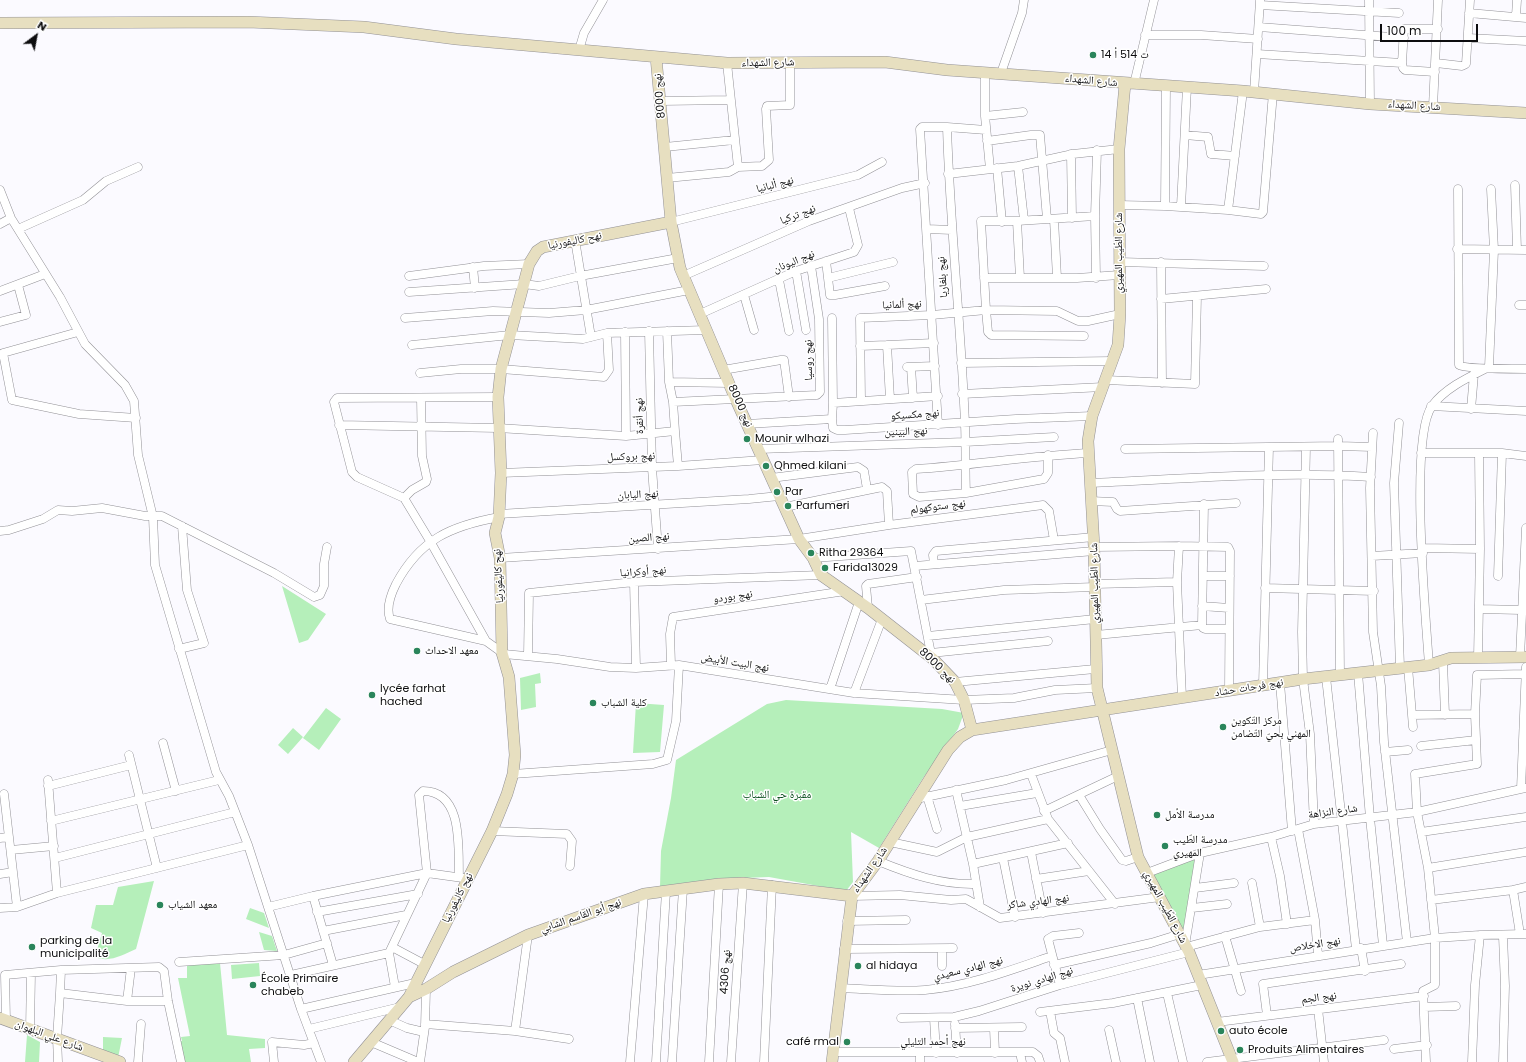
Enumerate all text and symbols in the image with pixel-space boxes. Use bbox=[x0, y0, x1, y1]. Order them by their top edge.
north arrow bbox=[16, 16, 56, 56]
scale bar bbox=[1382, 16, 1480, 42]
text: N bbox=[35, 17, 50, 35]
text: 100 m bbox=[1387, 22, 1421, 39]
place label: 14 ت 514 أ bbox=[1101, 48, 1149, 62]
marker: 14 ت 514 أ bbox=[1088, 50, 1098, 60]
street label: شارع الشهداء bbox=[741, 56, 795, 70]
street label: شارع الشهداء bbox=[1064, 72, 1118, 90]
street label: نهج 8000 bbox=[651, 73, 669, 119]
street label: شارع الشهداء bbox=[1387, 98, 1441, 114]
street label: نهج ألبانيا bbox=[755, 174, 795, 196]
street label: نهج تركيا bbox=[778, 202, 818, 228]
street label: شارع الطّيب المهيري bbox=[1112, 213, 1126, 293]
street label: نهح كاليفورنيا bbox=[547, 229, 603, 253]
street label: نهج اليونان bbox=[771, 248, 817, 276]
street label: نهج بلغاريا bbox=[935, 256, 951, 298]
street label: نهج ألمانيا bbox=[882, 298, 922, 312]
street label: نهج روسيا bbox=[802, 339, 816, 381]
street label: نهج 8000 bbox=[725, 383, 755, 429]
street label: نهج أنقرة bbox=[633, 398, 647, 434]
street label: نهج مكسيكو bbox=[890, 407, 940, 423]
street label: نهج البينين bbox=[884, 425, 928, 439]
place label: Mounir wlhazi bbox=[755, 432, 829, 446]
marker: Mounir wlhazi bbox=[742, 434, 752, 444]
street label: نهج بروكسل bbox=[607, 450, 655, 464]
place label: Qhmed kilani bbox=[774, 459, 846, 473]
marker: Qhmed kilani bbox=[761, 461, 771, 471]
place label: Par bbox=[785, 485, 803, 499]
street label: نهج اليابان bbox=[617, 487, 659, 503]
marker: Par bbox=[772, 487, 782, 497]
street label: نهج ستوكهولم bbox=[909, 497, 967, 517]
place label: Parfumeri bbox=[796, 499, 850, 513]
marker: Parfumeri bbox=[783, 501, 793, 511]
street label: نهج الصين bbox=[628, 530, 670, 546]
street label: شارع الطّيب المهيري bbox=[1088, 543, 1102, 623]
place label: Ritha 29364 bbox=[819, 546, 883, 560]
street label: نهح كاليفورنيا bbox=[491, 548, 507, 604]
marker: Ritha 29364 bbox=[806, 548, 816, 558]
place label: Farida13029 bbox=[833, 561, 898, 575]
marker: Farida13029 bbox=[820, 563, 830, 573]
street label: نهج أوكرانيا bbox=[619, 564, 667, 580]
street label: نهج بوردو bbox=[712, 588, 754, 606]
place label: معهد الاحداث bbox=[425, 644, 479, 658]
marker: معهد الاحداث bbox=[412, 646, 422, 656]
street label: نهج 8000 bbox=[916, 646, 958, 686]
street label: نهج البيت الأبيض bbox=[700, 651, 770, 675]
street label: نهج فرحات حشاد bbox=[1214, 676, 1284, 700]
place label: lycée farhat hached bbox=[380, 682, 446, 708]
marker: lycée farhat hached bbox=[367, 690, 377, 700]
place label: كلية الشباب bbox=[601, 696, 647, 710]
marker: كلية الشباب bbox=[588, 698, 598, 708]
place label: مركز التّكوين المهني بحيّ التّضامن bbox=[1231, 714, 1311, 740]
marker: مركز التّكوين المهني بحيّ التّضامن bbox=[1218, 722, 1228, 732]
park label: مقبرة حي الشباب bbox=[743, 788, 811, 802]
street label: شارع النزاهة bbox=[1308, 802, 1358, 822]
place label: مدرسة الأمل bbox=[1165, 808, 1214, 822]
marker: مدرسة الأمل bbox=[1152, 810, 1162, 820]
place label: مدرسة الطّيب المهيري bbox=[1173, 833, 1227, 859]
marker: مدرسة الطّيب المهيري bbox=[1160, 841, 1170, 851]
street label: شارع الشهداء bbox=[849, 845, 891, 895]
street label: شارع الطّيب المهيري bbox=[1140, 868, 1190, 946]
street label: نهح كاليفورنيا bbox=[440, 871, 476, 925]
street label: نهج الهادي شاكر bbox=[1006, 892, 1070, 912]
street label: نهج أبو القاسم الشابي bbox=[539, 896, 623, 936]
place label: معهد الشياب bbox=[168, 898, 217, 912]
marker: معهد الشياب bbox=[155, 900, 165, 910]
place label: parking de la municipalité bbox=[40, 934, 112, 960]
street label: نهج الاخلاص bbox=[1289, 934, 1341, 956]
marker: parking de la municipalité bbox=[27, 942, 37, 952]
street label: نهج 4306 bbox=[718, 949, 734, 995]
street label: نهج الهادي سعيدي bbox=[932, 954, 1004, 984]
place label: al hidaya bbox=[866, 959, 917, 973]
marker: al hidaya bbox=[853, 961, 863, 971]
street label: نهج الهادي نويرة bbox=[1009, 964, 1075, 996]
place label: École Primaire chabeb bbox=[261, 972, 338, 998]
marker: École Primaire chabeb bbox=[248, 980, 258, 990]
street label: نهج الجم bbox=[1301, 989, 1337, 1007]
street label: شارع علي البلهوان bbox=[13, 1018, 85, 1054]
place label: auto école bbox=[1229, 1024, 1288, 1038]
marker: auto école bbox=[1216, 1026, 1226, 1036]
place label: café rmal bbox=[786, 1035, 839, 1049]
street label: نهج أحمد التليلي bbox=[900, 1035, 966, 1049]
marker: café rmal bbox=[842, 1037, 852, 1047]
place label: Produits Alimentaires bbox=[1248, 1043, 1364, 1057]
marker: Produits Alimentaires bbox=[1235, 1045, 1245, 1055]

